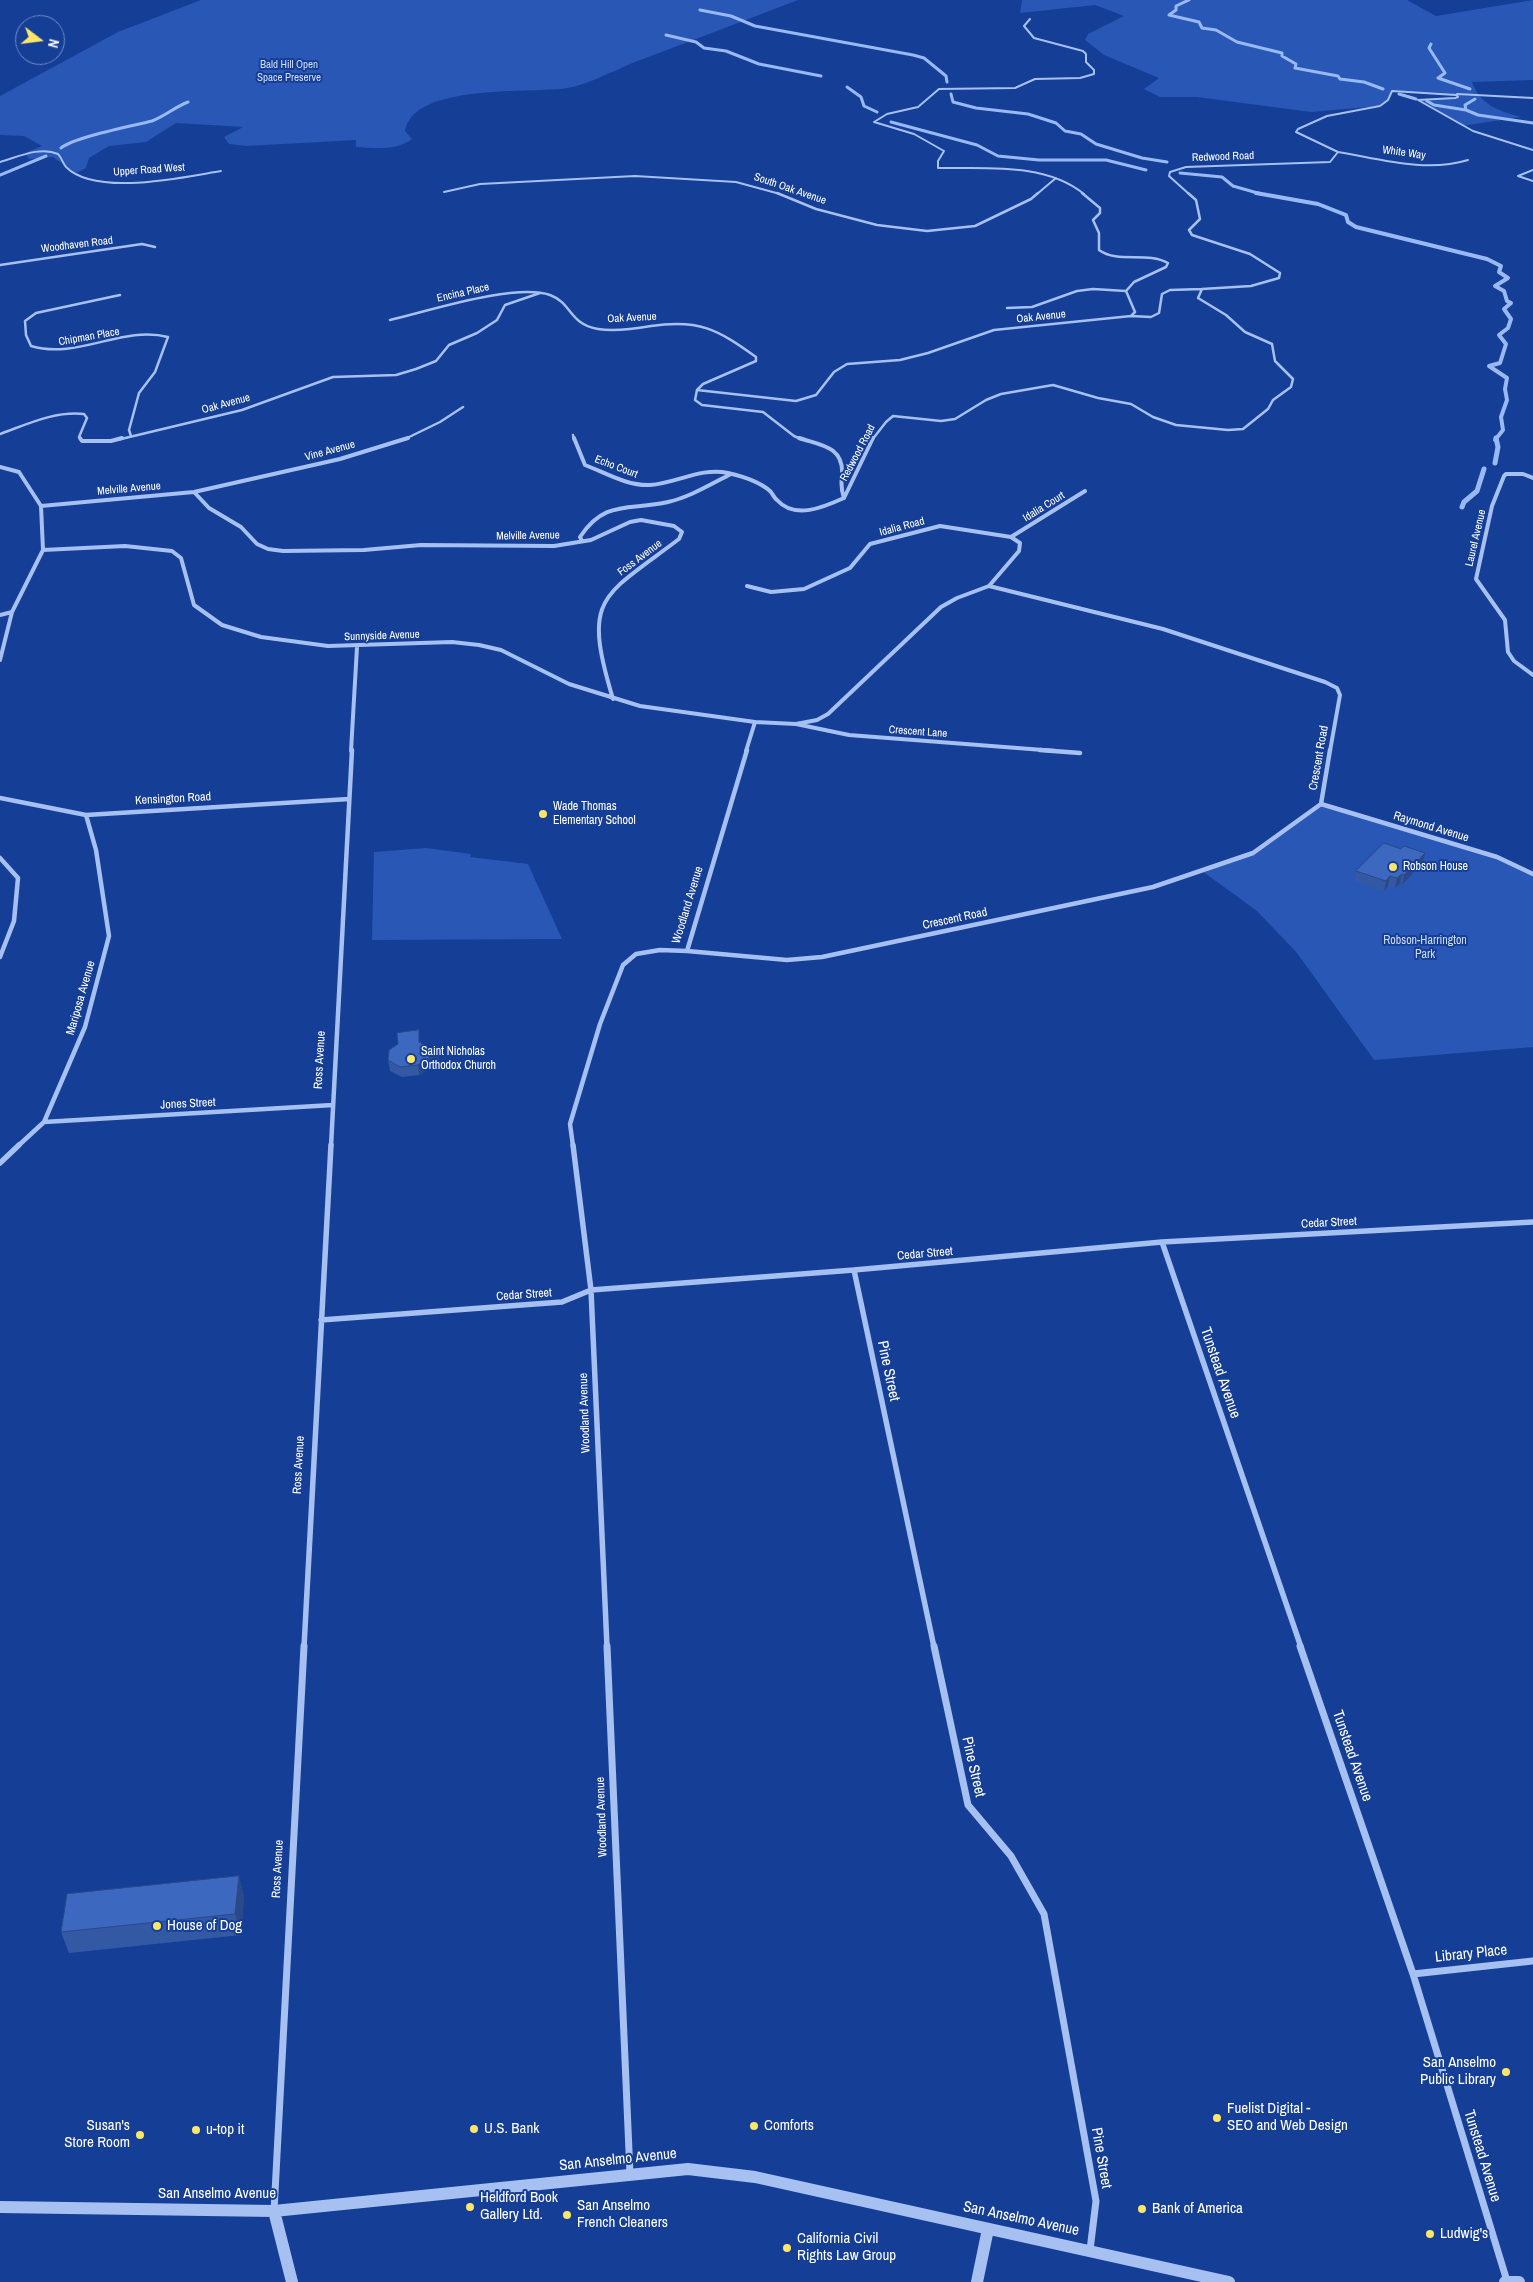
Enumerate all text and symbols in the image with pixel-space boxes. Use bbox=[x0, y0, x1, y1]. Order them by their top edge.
north arrow bbox=[15, 15, 65, 65]
text: N bbox=[44, 37, 63, 50]
park label: Bald Hill Open Space Preserve bbox=[257, 58, 321, 84]
street label: White Way bbox=[1381, 143, 1427, 163]
street label: Redwood Road bbox=[1192, 149, 1254, 165]
street label: Upper Road West bbox=[113, 161, 185, 179]
street label: South Oak Avenue bbox=[752, 170, 828, 208]
street label: Woodhaven Road bbox=[40, 234, 114, 256]
street label: Encina Place bbox=[436, 281, 490, 305]
street label: Oak Avenue bbox=[1016, 308, 1066, 326]
street label: Oak Avenue bbox=[607, 310, 657, 326]
street label: Chipman Place bbox=[57, 325, 121, 349]
street label: Oak Avenue bbox=[200, 391, 252, 417]
street label: Redwood Road bbox=[838, 422, 878, 484]
street label: Vine Avenue bbox=[303, 438, 357, 464]
street label: Echo Court bbox=[593, 453, 639, 481]
street label: Melville Avenue bbox=[97, 480, 161, 498]
street label: Idalia Court bbox=[1021, 489, 1067, 525]
street label: Laurel Avenue bbox=[1463, 508, 1489, 568]
street label: Idalia Road bbox=[878, 515, 926, 539]
street label: Melville Avenue bbox=[496, 529, 560, 543]
street label: Foss Avenue bbox=[615, 537, 665, 579]
street label: Sunnyside Avenue bbox=[344, 628, 420, 644]
street label: Crescent Lane bbox=[888, 723, 948, 741]
street label: Crescent Road bbox=[1306, 724, 1332, 792]
street label: Kensington Road bbox=[135, 790, 211, 808]
place label: Wade Thomas Elementary School bbox=[553, 800, 636, 828]
marker: Wade Thomas Elementary School bbox=[537, 808, 549, 820]
street label: Raymond Avenue bbox=[1392, 809, 1470, 845]
place label: Robson House bbox=[1403, 860, 1468, 874]
marker: Robson House bbox=[1387, 861, 1399, 873]
street label: Woodland Avenue bbox=[669, 865, 707, 945]
street label: Crescent Road bbox=[921, 905, 989, 933]
park label: Robson-Harrington Park bbox=[1383, 934, 1467, 962]
street label: Mariposa Avenue bbox=[63, 959, 99, 1037]
street label: Ross Avenue bbox=[311, 1030, 329, 1090]
place label: Saint Nicholas Orthodox Church bbox=[421, 1045, 496, 1073]
marker: Saint Nicholas Orthodox Church bbox=[405, 1053, 417, 1065]
street label: Jones Street bbox=[160, 1095, 216, 1113]
street label: Cedar Street bbox=[1301, 1214, 1357, 1232]
street label: Cedar Street bbox=[897, 1244, 953, 1264]
street label: Cedar Street bbox=[496, 1286, 552, 1304]
street label: Tunstead Avenue bbox=[1196, 1325, 1244, 1421]
street label: Pine Street bbox=[873, 1339, 903, 1403]
street label: Woodland Avenue bbox=[576, 1373, 594, 1453]
street label: Ross Avenue bbox=[290, 1435, 308, 1495]
street label: Tunstead Avenue bbox=[1328, 1708, 1376, 1804]
street label: Pine Street bbox=[957, 1735, 989, 1799]
street label: Woodland Avenue bbox=[593, 1777, 611, 1857]
street label: Ross Avenue bbox=[269, 1839, 287, 1899]
place label: House of Dog bbox=[167, 1917, 242, 1935]
marker: House of Dog bbox=[151, 1920, 163, 1932]
street label: Library Place bbox=[1434, 1941, 1508, 1967]
place label: San Anselmo Public Library bbox=[1420, 2054, 1496, 2089]
marker: San Anselmo Public Library bbox=[1500, 2066, 1512, 2078]
place label: Fuelist Digital - SEO and Web Design bbox=[1227, 2100, 1348, 2135]
street label: Tunstead Avenue bbox=[1459, 2108, 1505, 2204]
marker: Fuelist Digital - SEO and Web Design bbox=[1211, 2112, 1223, 2124]
place label: Susan's Store Room bbox=[64, 2117, 130, 2152]
place label: Comforts bbox=[764, 2117, 814, 2135]
place label: U.S. Bank bbox=[484, 2120, 539, 2138]
marker: Comforts bbox=[748, 2120, 760, 2132]
place label: u-top it bbox=[206, 2121, 244, 2139]
marker: U.S. Bank bbox=[468, 2123, 480, 2135]
marker: u-top it bbox=[190, 2124, 202, 2136]
street label: Pine Street bbox=[1087, 2126, 1115, 2190]
marker: Susan's Store Room bbox=[134, 2129, 146, 2141]
street label: San Anselmo Avenue bbox=[558, 2145, 678, 2175]
street label: San Anselmo Avenue bbox=[158, 2185, 276, 2203]
place label: Heldford Book Gallery Ltd. bbox=[480, 2189, 558, 2224]
place label: San Anselmo French Cleaners bbox=[577, 2197, 668, 2232]
street label: San Anselmo Avenue bbox=[961, 2198, 1081, 2240]
place label: Bank of America bbox=[1152, 2200, 1243, 2218]
marker: Heldford Book Gallery Ltd. bbox=[464, 2201, 476, 2213]
marker: Bank of America bbox=[1136, 2203, 1148, 2215]
marker: San Anselmo French Cleaners bbox=[561, 2209, 573, 2221]
place label: Ludwig's bbox=[1440, 2225, 1488, 2243]
marker: Ludwig's bbox=[1424, 2228, 1436, 2240]
place label: California Civil Rights Law Group bbox=[797, 2230, 896, 2265]
marker: California Civil Rights Law Group bbox=[781, 2242, 793, 2254]

